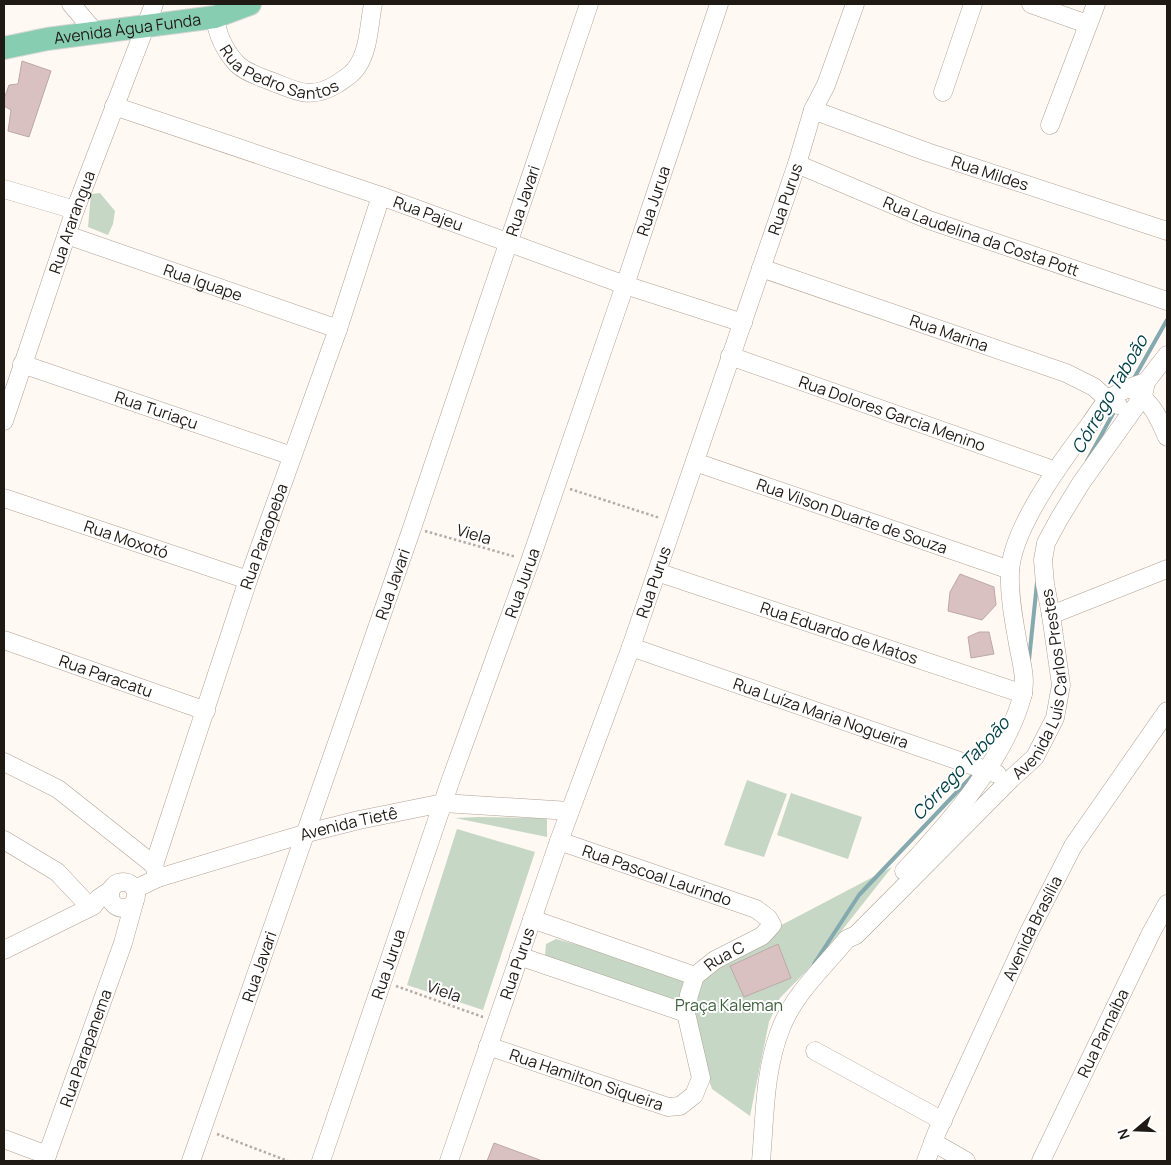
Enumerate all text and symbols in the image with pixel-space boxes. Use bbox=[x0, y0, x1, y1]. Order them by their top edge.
street label: Avenida Água Funda bbox=[53, 8, 202, 49]
street label: Rua Pedro Santos bbox=[215, 40, 343, 104]
street label: Rua Mildes bbox=[949, 150, 1032, 196]
street label: Rua Purus bbox=[762, 160, 807, 238]
street label: Rua Javari bbox=[500, 162, 545, 239]
street label: Rua Jurua bbox=[631, 163, 675, 239]
street label: Rua Ararangua bbox=[43, 167, 100, 277]
street label: Rua Pajeu bbox=[390, 190, 466, 236]
street label: Rua Laudelina da Costa Pott bbox=[880, 191, 1082, 281]
street label: Rua Iguape bbox=[161, 258, 245, 306]
street label: Rua Marina bbox=[907, 309, 992, 357]
water label: Córrego Taboão bbox=[1065, 329, 1153, 458]
street label: Rua Dolores Garcia Menino bbox=[796, 370, 989, 456]
street label: Rua Turiaçu bbox=[112, 385, 201, 434]
street label: Rua Vilson Duarte de Souza bbox=[754, 473, 950, 559]
street label: Rua Paraopeba bbox=[235, 481, 293, 592]
street label: Rua Moxotó bbox=[81, 515, 171, 563]
street label: Viela bbox=[454, 519, 494, 549]
street label: Rua Purus bbox=[631, 543, 676, 621]
street label: Rua Jurua bbox=[499, 545, 545, 621]
street label: Rua Javari bbox=[370, 546, 415, 623]
street label: Avenida Luís Carlos Prestes bbox=[1007, 587, 1072, 784]
street label: Rua Eduardo de Matos bbox=[758, 596, 921, 669]
street label: Rua Paracatu bbox=[56, 649, 156, 702]
street label: Rua Luíza Maria Nogueira bbox=[730, 672, 911, 753]
water label: Córrego Taboão bbox=[906, 710, 1015, 825]
street label: Avenida Tietê bbox=[297, 801, 400, 846]
street label: Rua Pascoal Laurindo bbox=[579, 839, 735, 911]
street label: Avenida Brasília bbox=[997, 872, 1067, 984]
street label: Rua Purus bbox=[494, 925, 539, 1002]
street label: Rua Jurua bbox=[366, 926, 410, 1002]
street label: Rua Javari bbox=[236, 928, 281, 1005]
street label: Rua C bbox=[699, 936, 748, 976]
street label: Viela bbox=[424, 975, 464, 1007]
street label: Rua Parnaíba bbox=[1072, 985, 1134, 1081]
street label: Rua Parapanema bbox=[54, 986, 117, 1110]
park label: Praça Kaleman bbox=[675, 994, 783, 1016]
street label: Rua Hamilton Siqueira bbox=[507, 1043, 666, 1116]
north arrow bbox=[1111, 1105, 1161, 1155]
text: N bbox=[1113, 1127, 1134, 1142]

